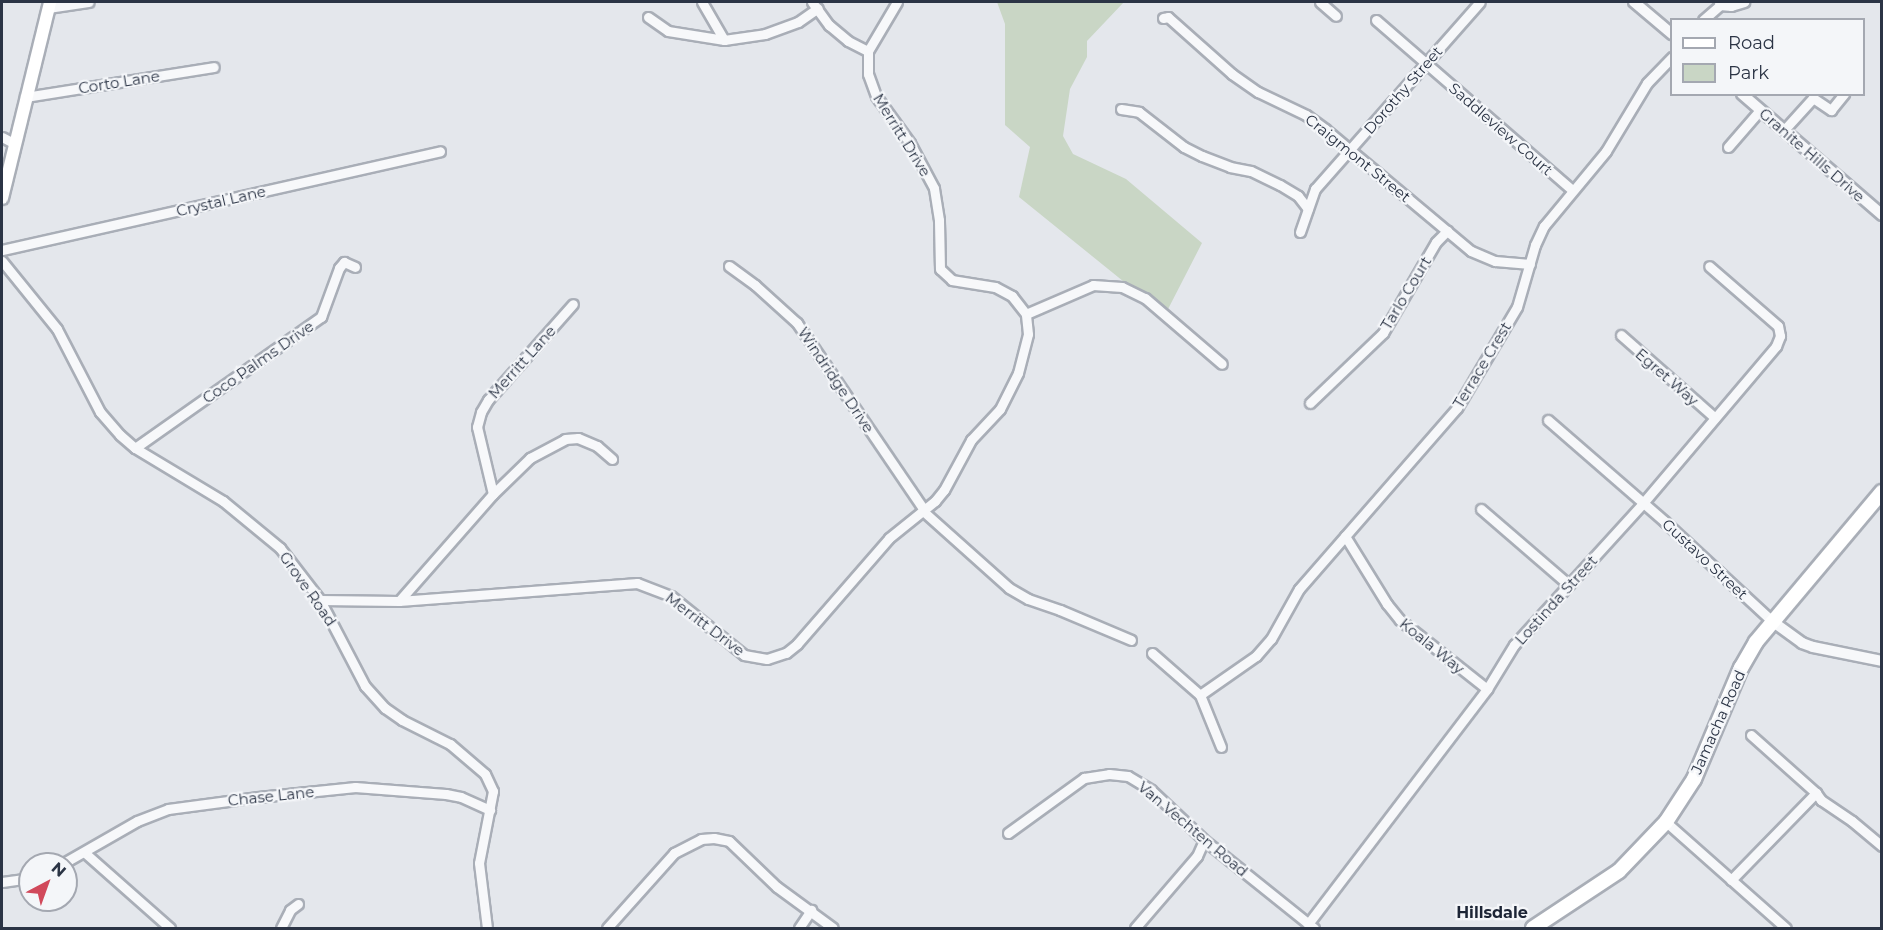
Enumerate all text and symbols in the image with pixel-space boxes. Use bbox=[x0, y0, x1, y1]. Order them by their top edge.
legend bbox=[1670, 18, 1865, 96]
text: Road bbox=[1728, 32, 1775, 54]
street label: Dorothy Street bbox=[1360, 42, 1446, 138]
text: Park bbox=[1728, 62, 1769, 84]
street label: Corto Lane bbox=[77, 67, 161, 97]
street label: Saddleview Court bbox=[1445, 79, 1557, 179]
street label: Merritt Drive bbox=[869, 90, 935, 180]
street label: Granite Hills Drive bbox=[1756, 104, 1868, 206]
street label: Craigmont Street bbox=[1302, 110, 1414, 206]
street label: Crystal Lane bbox=[174, 182, 268, 220]
street label: Tarlo Court bbox=[1377, 253, 1435, 333]
street label: Coco Palms Drive bbox=[199, 317, 317, 407]
street label: Terrace Crest bbox=[1449, 319, 1515, 411]
street label: Merritt Lane bbox=[485, 322, 559, 402]
street label: Windridge Drive bbox=[794, 324, 878, 436]
street label: Egret Way bbox=[1632, 345, 1702, 409]
street label: Gustavo Street bbox=[1659, 515, 1751, 603]
street label: Grove Road bbox=[276, 548, 340, 630]
street label: Lostinda Street bbox=[1511, 552, 1601, 648]
street label: Merritt Drive bbox=[662, 588, 748, 660]
street label: Koala Way bbox=[1396, 615, 1468, 677]
street label: Jamacha Road bbox=[1687, 667, 1749, 777]
street label: Van Vechten Road bbox=[1134, 778, 1252, 880]
street label: Chase Lane bbox=[227, 783, 315, 809]
north arrow bbox=[18, 852, 78, 912]
text: N bbox=[48, 858, 70, 881]
district label: Hillsdale bbox=[1456, 903, 1528, 923]

